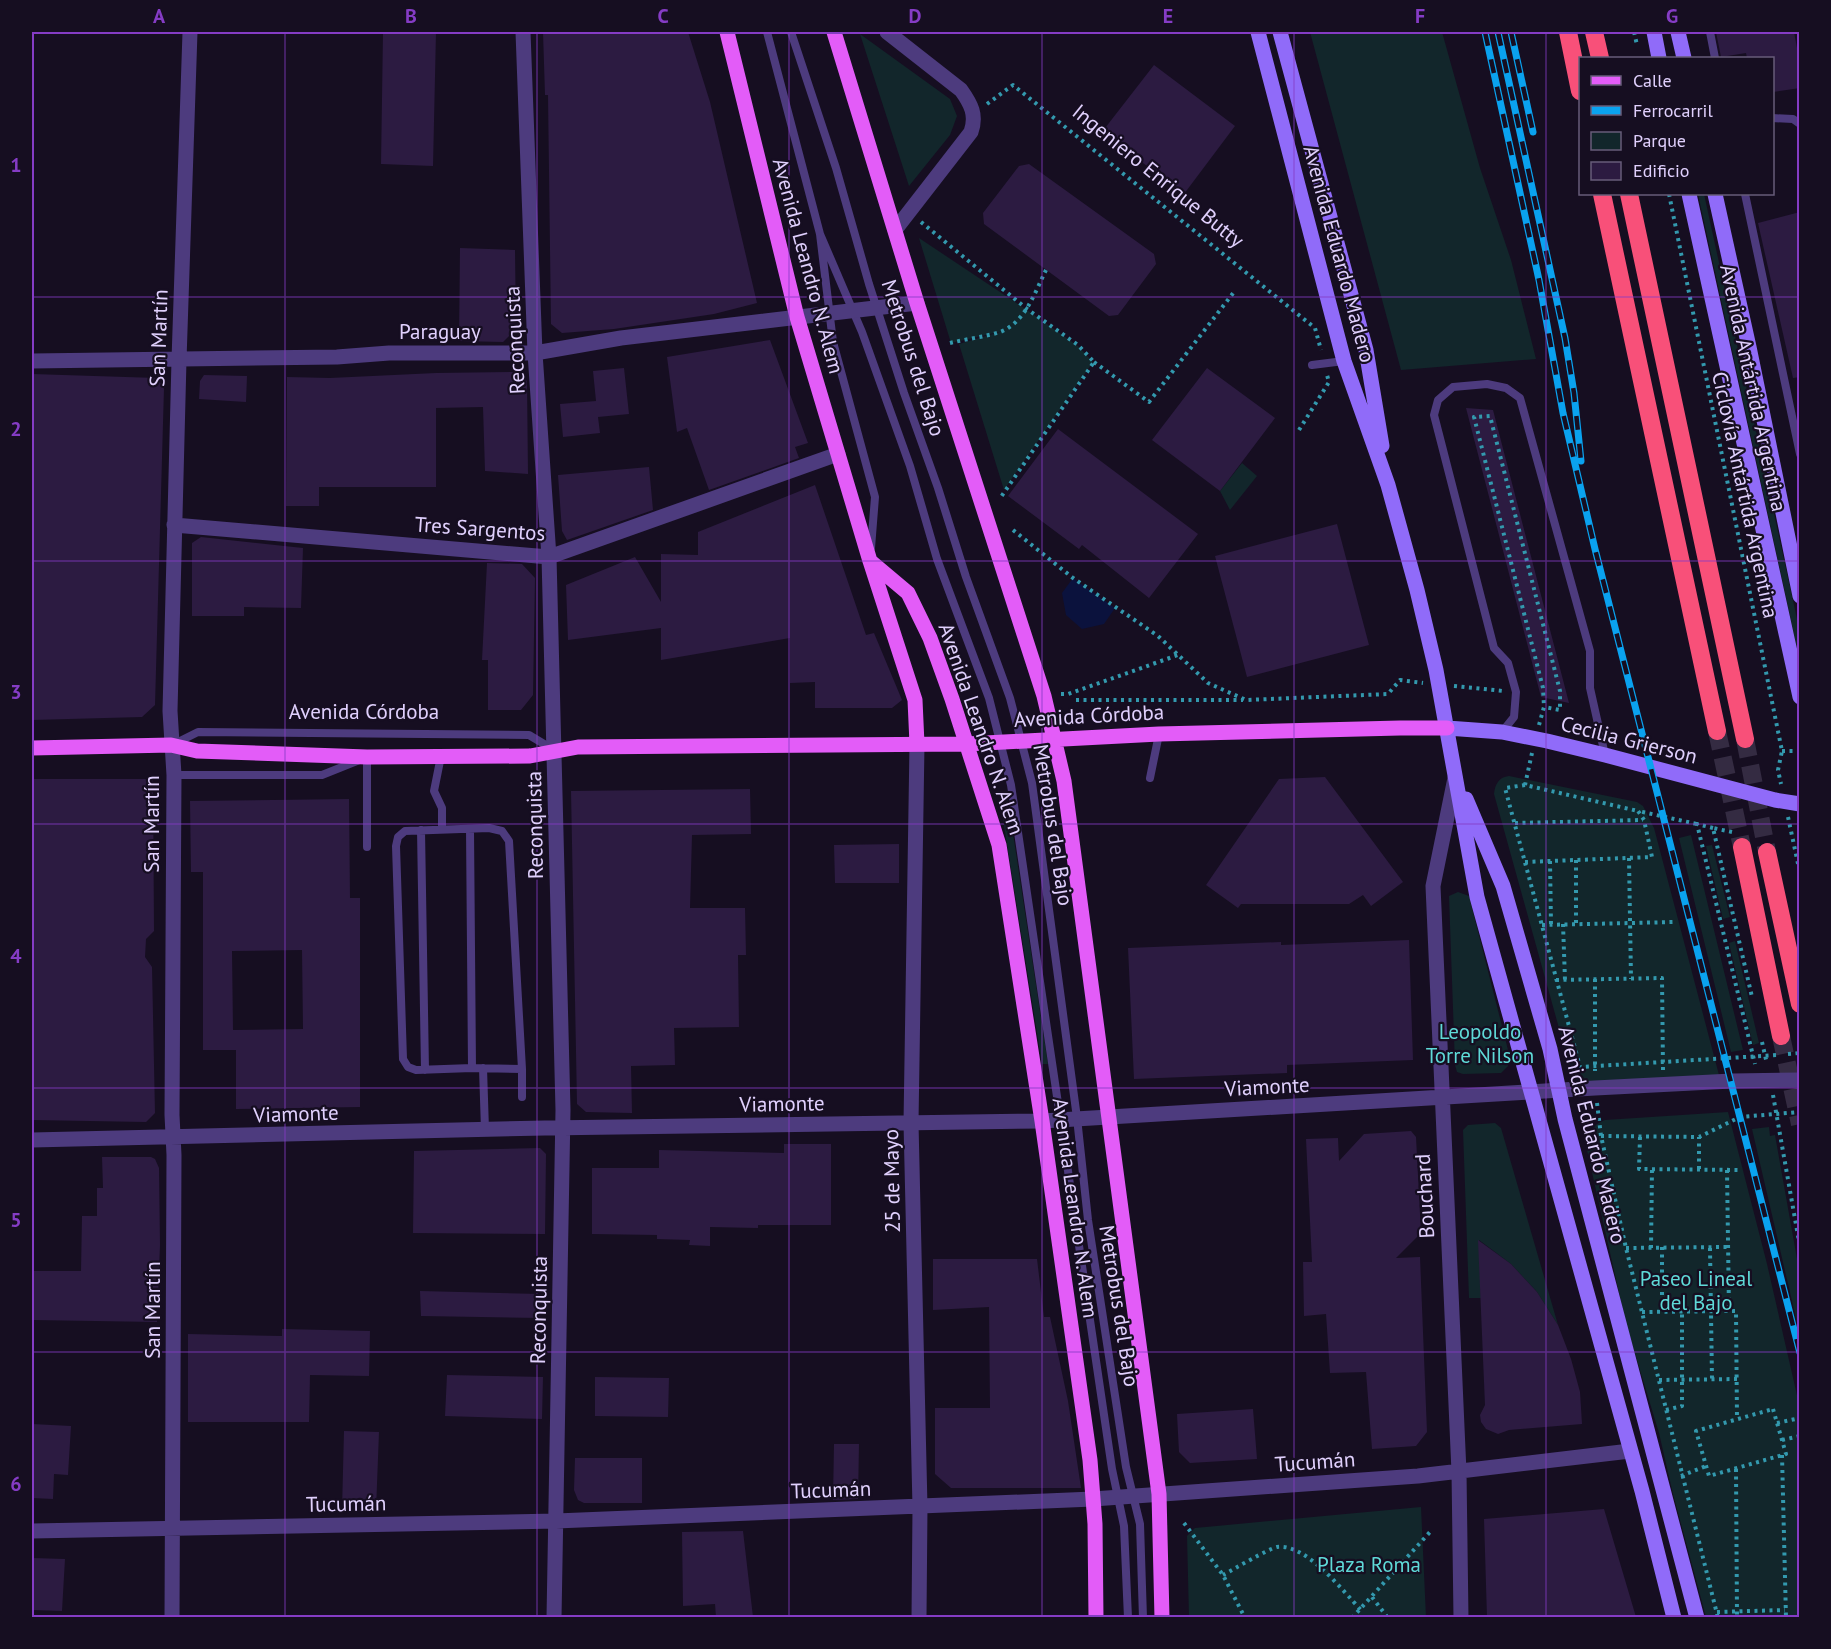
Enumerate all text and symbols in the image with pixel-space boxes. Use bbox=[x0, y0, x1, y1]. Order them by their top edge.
text: A bbox=[153, 3, 166, 29]
text: B bbox=[405, 3, 417, 29]
text: C bbox=[657, 3, 669, 29]
text: D bbox=[909, 3, 922, 29]
text: E bbox=[1163, 3, 1173, 29]
text: F bbox=[1415, 3, 1425, 29]
text: G bbox=[1666, 3, 1678, 29]
legend bbox=[1579, 57, 1774, 195]
text: Calle bbox=[1633, 69, 1672, 92]
street label: Ingeniero Enrique Butty bbox=[1067, 98, 1250, 253]
text: Ferrocarril bbox=[1633, 99, 1713, 122]
text: Parque bbox=[1633, 129, 1686, 152]
street label: Avenida Eduardo Madero bbox=[1298, 142, 1381, 365]
text: 1 bbox=[10, 152, 22, 178]
street label: Avenida Leandro N. Alem bbox=[767, 155, 850, 377]
text: Edificio bbox=[1633, 159, 1689, 182]
street label: Avenida Antártida Argentina bbox=[1714, 262, 1793, 514]
street label: Metrobus del Bajo bbox=[875, 276, 952, 440]
street label: Reconquista bbox=[498, 285, 531, 395]
street label: San Martín bbox=[143, 289, 174, 387]
street label: Paraguay bbox=[399, 318, 481, 345]
street label: Ciclovía Antártida Argentina bbox=[1706, 369, 1785, 621]
text: 2 bbox=[10, 416, 22, 442]
street label: Tres Sargentos bbox=[414, 510, 546, 547]
street label: Avenida Leandro N. Alem bbox=[933, 619, 1030, 838]
text: 3 bbox=[10, 679, 22, 705]
street label: Avenida Córdoba bbox=[289, 698, 439, 725]
street label: Avenida Córdoba bbox=[1013, 698, 1165, 733]
street label: Cecilia Grierson bbox=[1558, 710, 1700, 769]
street label: Metrobus del Bajo bbox=[1027, 742, 1080, 908]
street label: Reconquista bbox=[520, 771, 549, 879]
street label: San Martín bbox=[138, 775, 165, 873]
text: 4 bbox=[10, 943, 22, 969]
park label: Leopoldo Torre Nilson bbox=[1426, 1018, 1534, 1069]
street label: Avenida Eduardo Madero bbox=[1552, 1023, 1633, 1247]
street label: Viamonte bbox=[1223, 1071, 1310, 1102]
street label: Viamonte bbox=[738, 1089, 825, 1118]
street label: Avenida Leandro N. Alem bbox=[1047, 1096, 1104, 1320]
street label: Viamonte bbox=[252, 1099, 339, 1129]
street label: 25 de Mayo bbox=[877, 1129, 906, 1233]
street label: Bouchard bbox=[1409, 1153, 1440, 1239]
text: 5 bbox=[10, 1207, 22, 1233]
street label: Metrobus del Bajo bbox=[1093, 1223, 1146, 1389]
street label: Reconquista bbox=[524, 1256, 553, 1364]
street label: San Martín bbox=[139, 1261, 166, 1359]
park label: Paseo Lineal del Bajo bbox=[1640, 1265, 1752, 1316]
street label: Tucumán bbox=[1274, 1445, 1356, 1478]
text: 6 bbox=[10, 1471, 22, 1497]
street label: Tucumán bbox=[790, 1475, 872, 1504]
street label: Tucumán bbox=[306, 1489, 386, 1518]
park label: Plaza Roma bbox=[1317, 1551, 1421, 1578]

